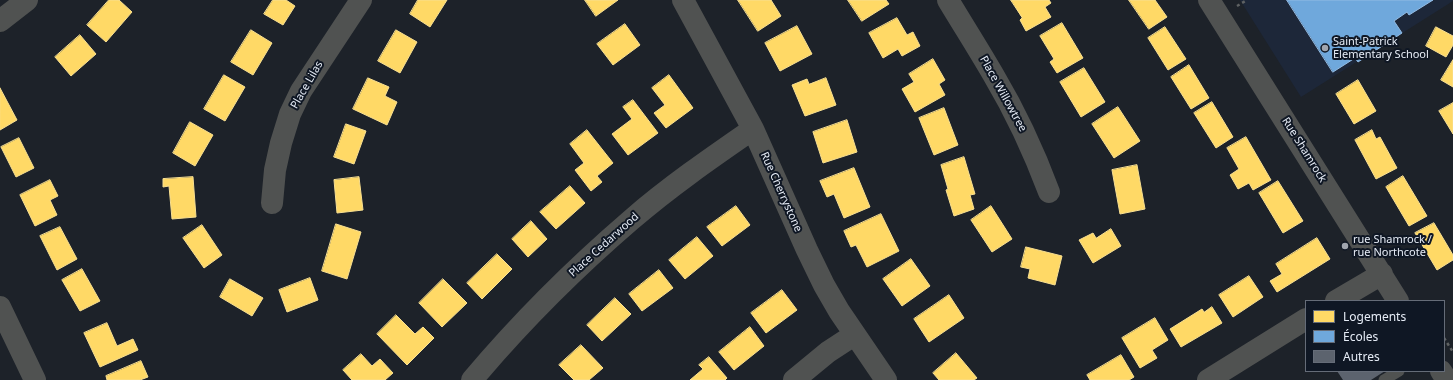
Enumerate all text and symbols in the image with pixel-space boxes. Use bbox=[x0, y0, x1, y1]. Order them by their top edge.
place label: Saint-Patrick Elementary School bbox=[1333, 35, 1429, 61]
marker: Saint-Patrick Elementary School bbox=[1320, 43, 1330, 53]
street label: Place Willowtree bbox=[977, 54, 1029, 134]
street label: Place Lilas bbox=[288, 59, 326, 111]
street label: Rue Shamrock bbox=[1279, 115, 1329, 185]
street label: Rue Cherrystone bbox=[757, 150, 805, 234]
street label: Place Cedarwood bbox=[566, 210, 642, 280]
place label: rue Shamrock / rue Northcote bbox=[1353, 233, 1432, 259]
marker: rue Shamrock / rue Northcote bbox=[1340, 241, 1350, 251]
legend bbox=[1305, 300, 1445, 372]
text: Logements bbox=[1343, 308, 1406, 325]
text: Écoles bbox=[1343, 328, 1378, 345]
text: Autres bbox=[1343, 348, 1380, 365]

